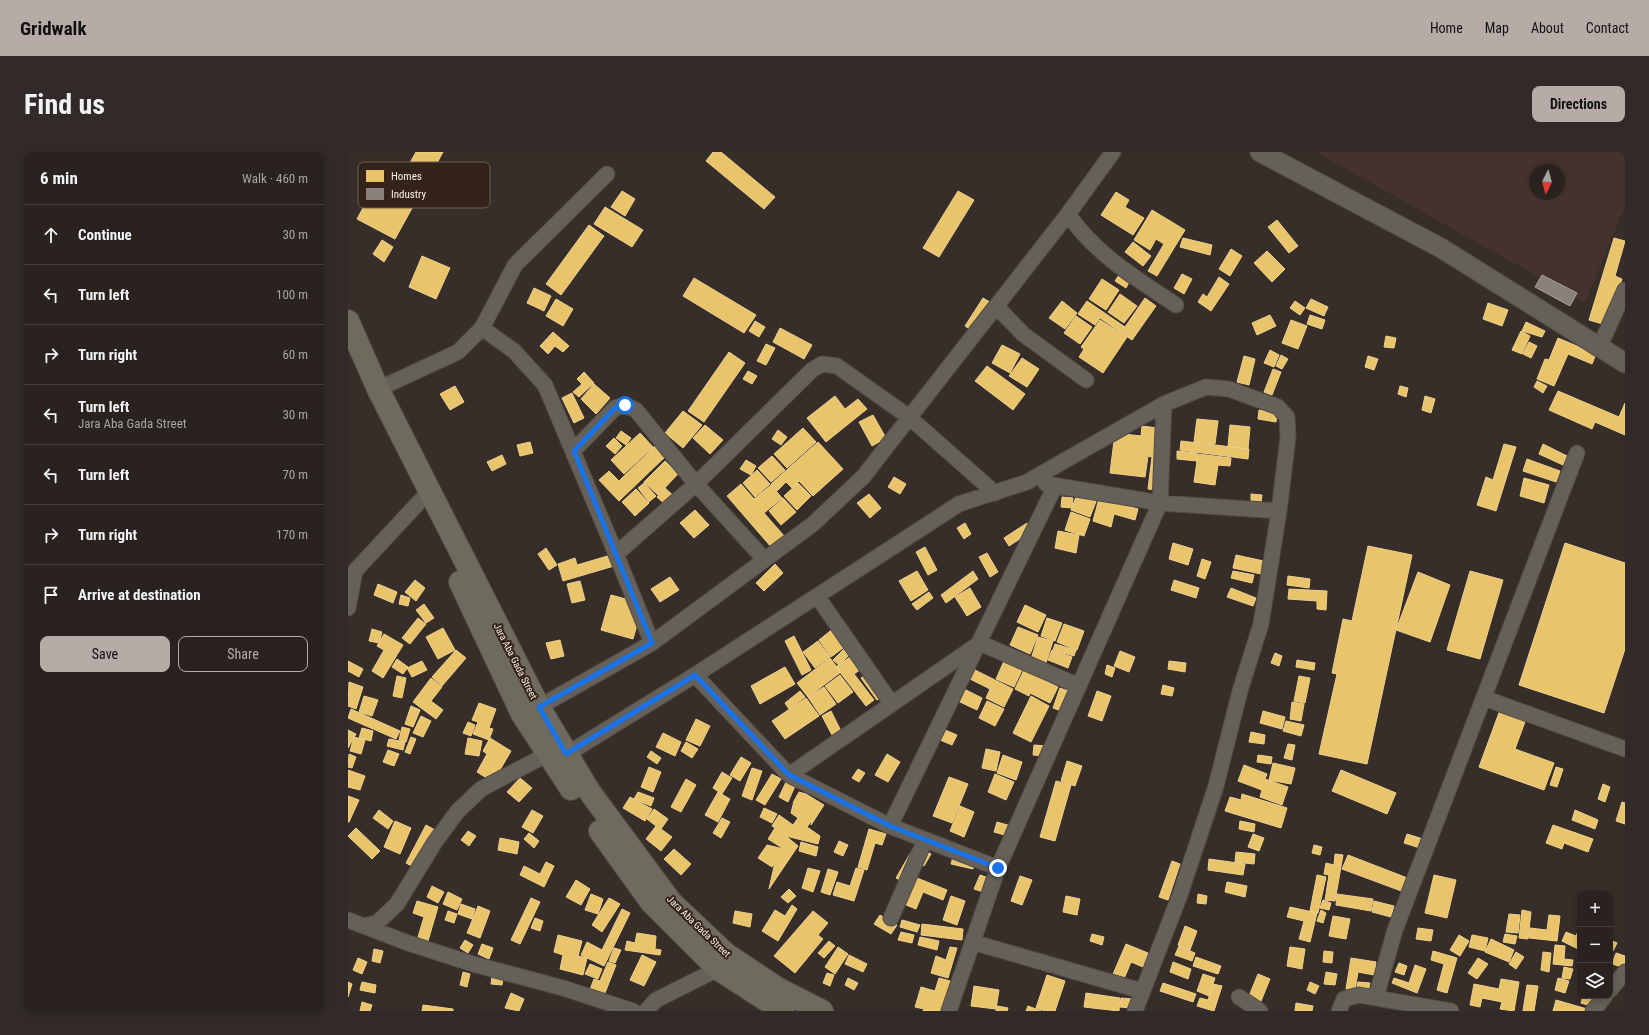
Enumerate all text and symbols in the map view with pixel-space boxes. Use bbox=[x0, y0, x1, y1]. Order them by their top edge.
text: Gridwalk bbox=[20, 17, 86, 40]
text: Home bbox=[1430, 20, 1463, 36]
text: Map bbox=[1485, 20, 1509, 36]
text: About bbox=[1531, 20, 1564, 36]
text: Contact bbox=[1586, 20, 1629, 36]
button: Directions bbox=[1532, 86, 1625, 122]
text: Find us bbox=[24, 88, 105, 121]
legend bbox=[358, 162, 490, 208]
north arrow bbox=[1529, 164, 1565, 200]
text: 6 min bbox=[40, 168, 78, 188]
text: Homes bbox=[391, 170, 422, 183]
text: Walk · 460 m bbox=[242, 171, 308, 186]
text: Industry bbox=[391, 188, 427, 201]
icon: ahead bbox=[40, 224, 62, 246]
text: Continue bbox=[78, 226, 132, 244]
text: 30 m bbox=[282, 227, 308, 242]
icon: left bbox=[40, 284, 62, 306]
text: Turn left bbox=[78, 286, 129, 304]
text: 100 m bbox=[276, 287, 308, 302]
icon: right bbox=[40, 344, 62, 366]
text: Turn right bbox=[78, 346, 137, 364]
text: 60 m bbox=[282, 347, 308, 362]
route start bbox=[616, 396, 634, 414]
text: Turn left bbox=[78, 398, 129, 416]
icon: left bbox=[40, 404, 62, 426]
text: 30 m bbox=[282, 407, 308, 422]
text: Jara Aba Gada Street bbox=[78, 416, 187, 431]
icon: left bbox=[40, 464, 62, 486]
text: Turn left bbox=[78, 466, 129, 484]
text: 70 m bbox=[282, 467, 308, 482]
icon: right bbox=[40, 524, 62, 546]
text: Turn right bbox=[78, 526, 137, 544]
text: 170 m bbox=[276, 527, 308, 542]
icon: arrive bbox=[40, 584, 62, 606]
text: Arrive at destination bbox=[78, 586, 201, 604]
street label: Jara Aba Gada Street bbox=[492, 622, 539, 701]
button: Save bbox=[40, 636, 170, 672]
button: Share bbox=[178, 636, 308, 672]
route end bbox=[989, 859, 1007, 877]
map controls bbox=[1577, 891, 1613, 999]
button: + bbox=[1577, 891, 1613, 927]
street label: Jara Aba Gada Street bbox=[665, 893, 733, 959]
button: − bbox=[1577, 927, 1613, 963]
button: layers bbox=[1577, 963, 1613, 999]

